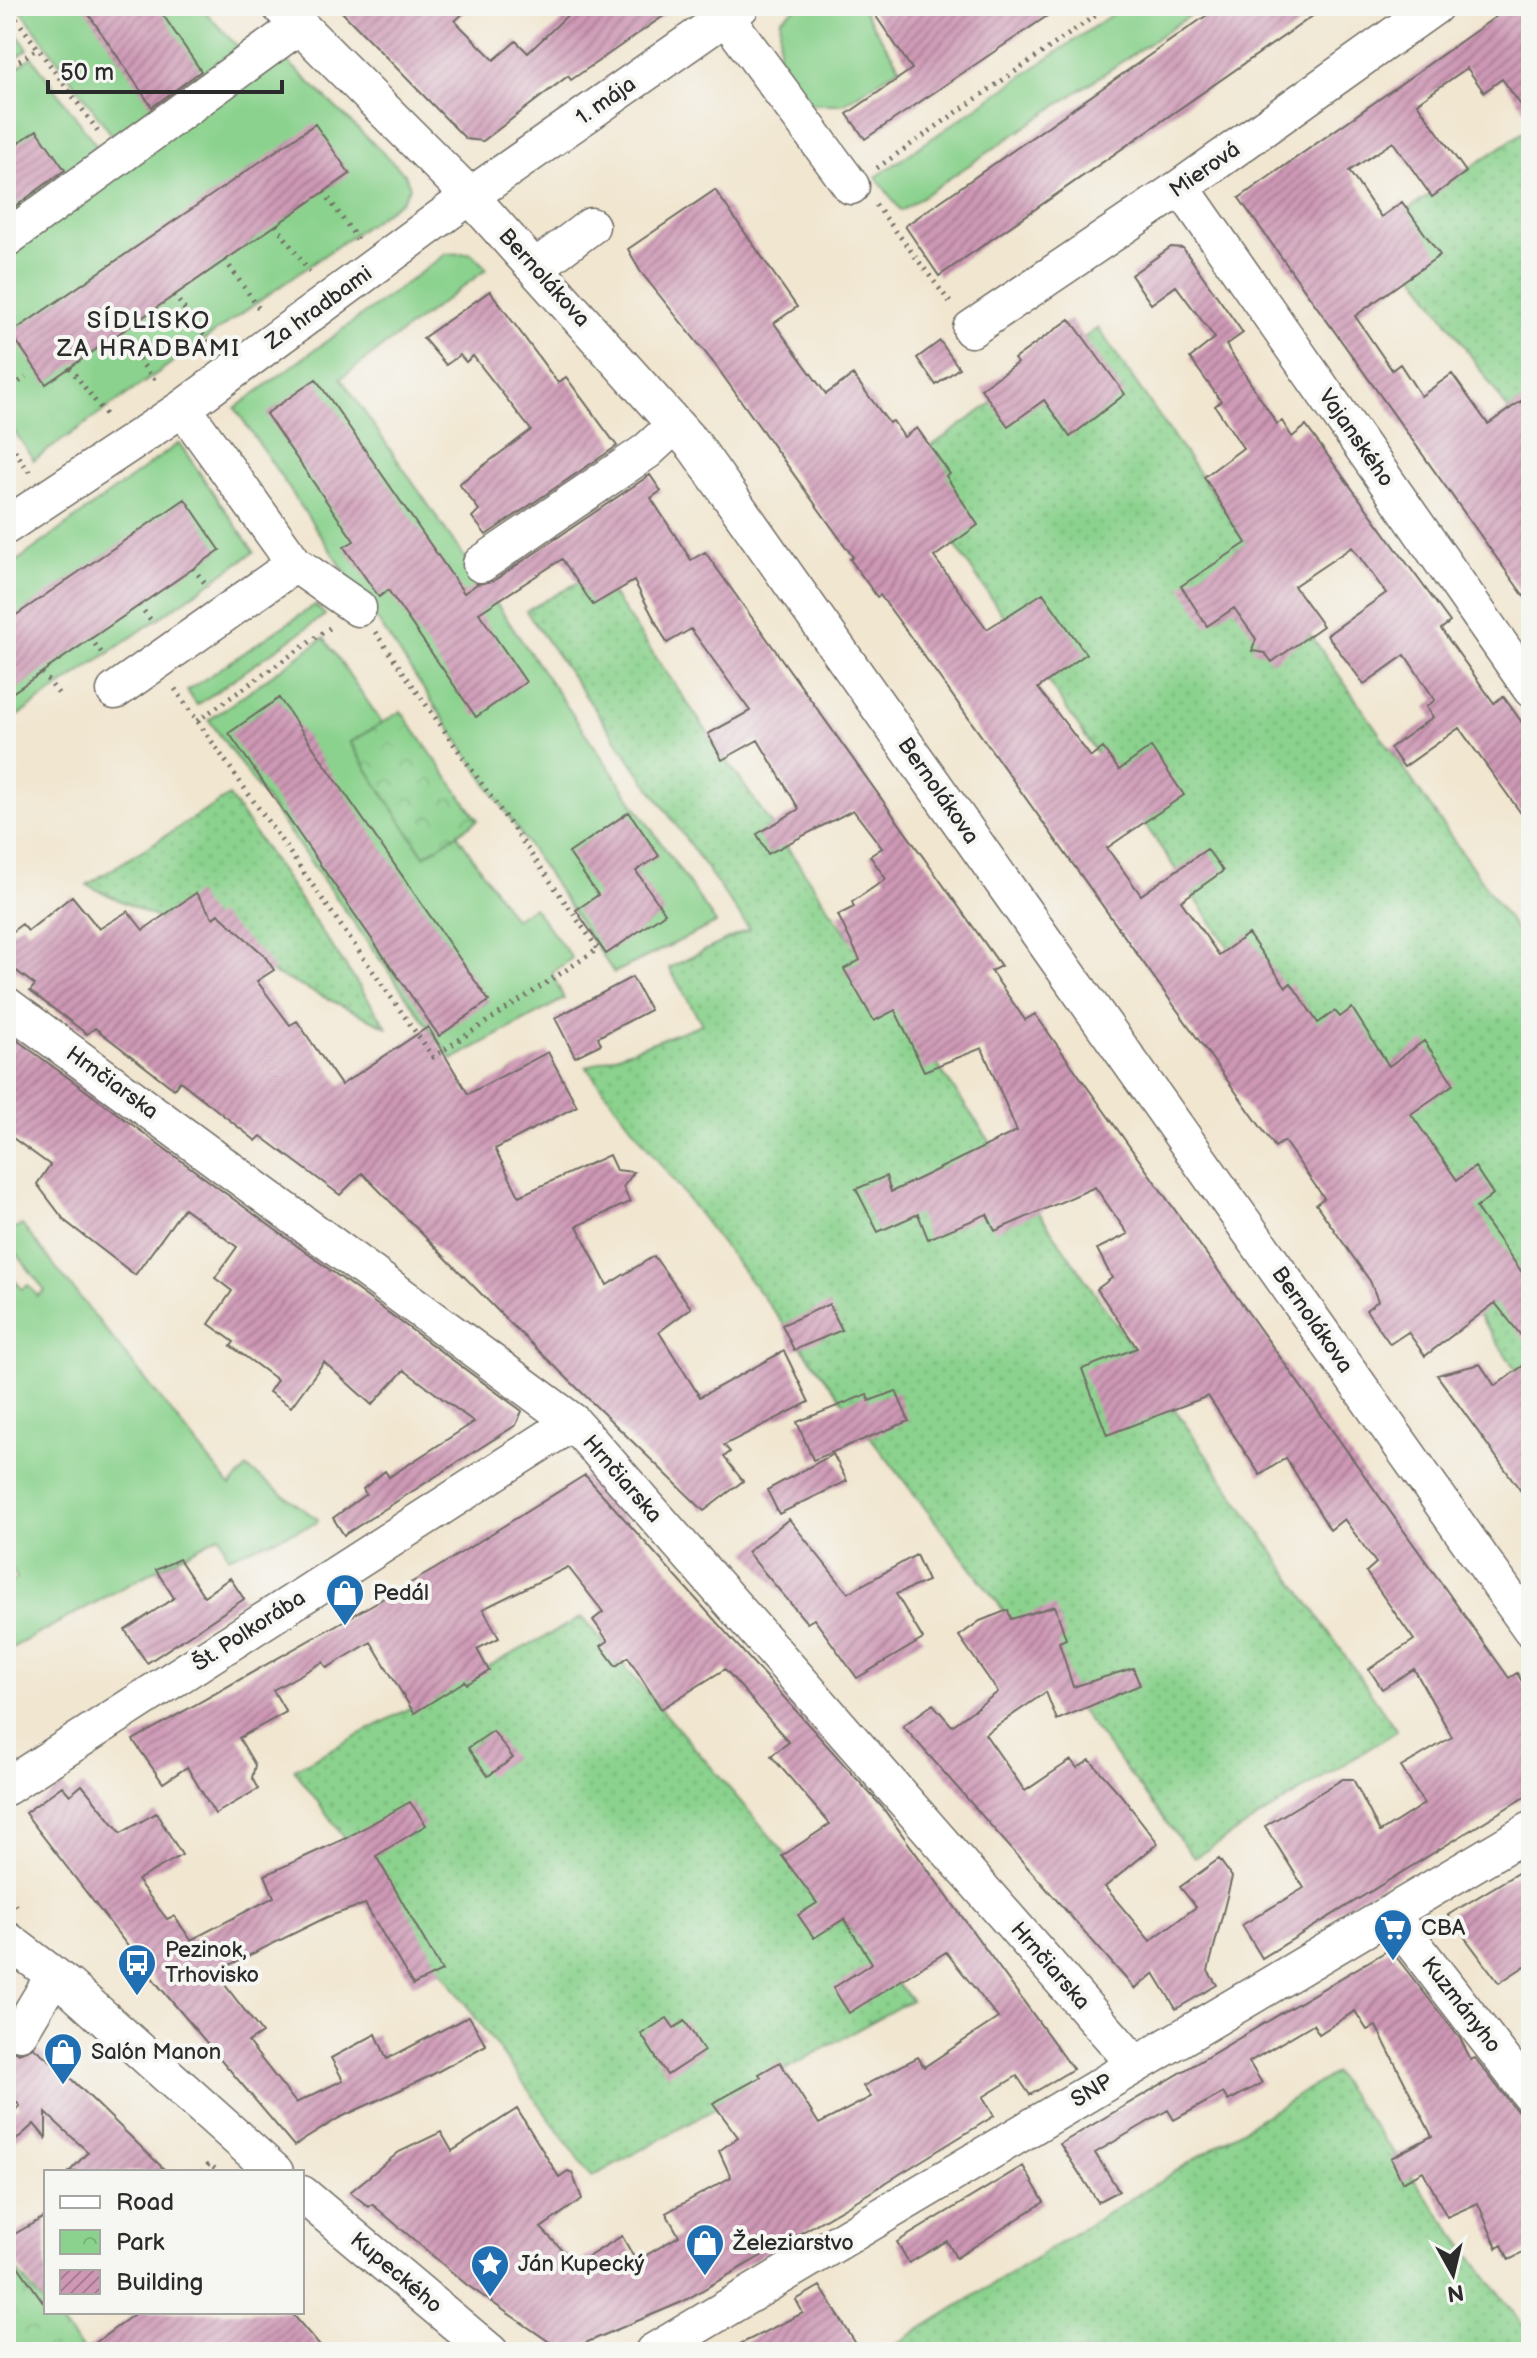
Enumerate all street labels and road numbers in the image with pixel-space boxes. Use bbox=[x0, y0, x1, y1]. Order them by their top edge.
street label: 1. mája bbox=[571, 71, 641, 131]
street label: Mierová bbox=[1165, 136, 1245, 204]
street label: Bernolákova bbox=[493, 223, 595, 333]
street label: Za hradbami bbox=[260, 260, 377, 356]
street label: Vajanského bbox=[1312, 384, 1400, 492]
street label: Bernolákova bbox=[891, 733, 985, 849]
street label: Hrnčiarska bbox=[61, 1040, 163, 1126]
street label: Bernolákova bbox=[1265, 1262, 1359, 1378]
street label: Hrnčiarska bbox=[577, 1430, 667, 1528]
street label: Št. Polkorába bbox=[187, 1584, 311, 1678]
street label: Hrnčiarska bbox=[1005, 1917, 1095, 2015]
street label: Kuzmányho bbox=[1415, 1952, 1507, 2058]
street label: SNP bbox=[1066, 2068, 1118, 2114]
street label: Kupeckého bbox=[344, 2227, 448, 2319]

